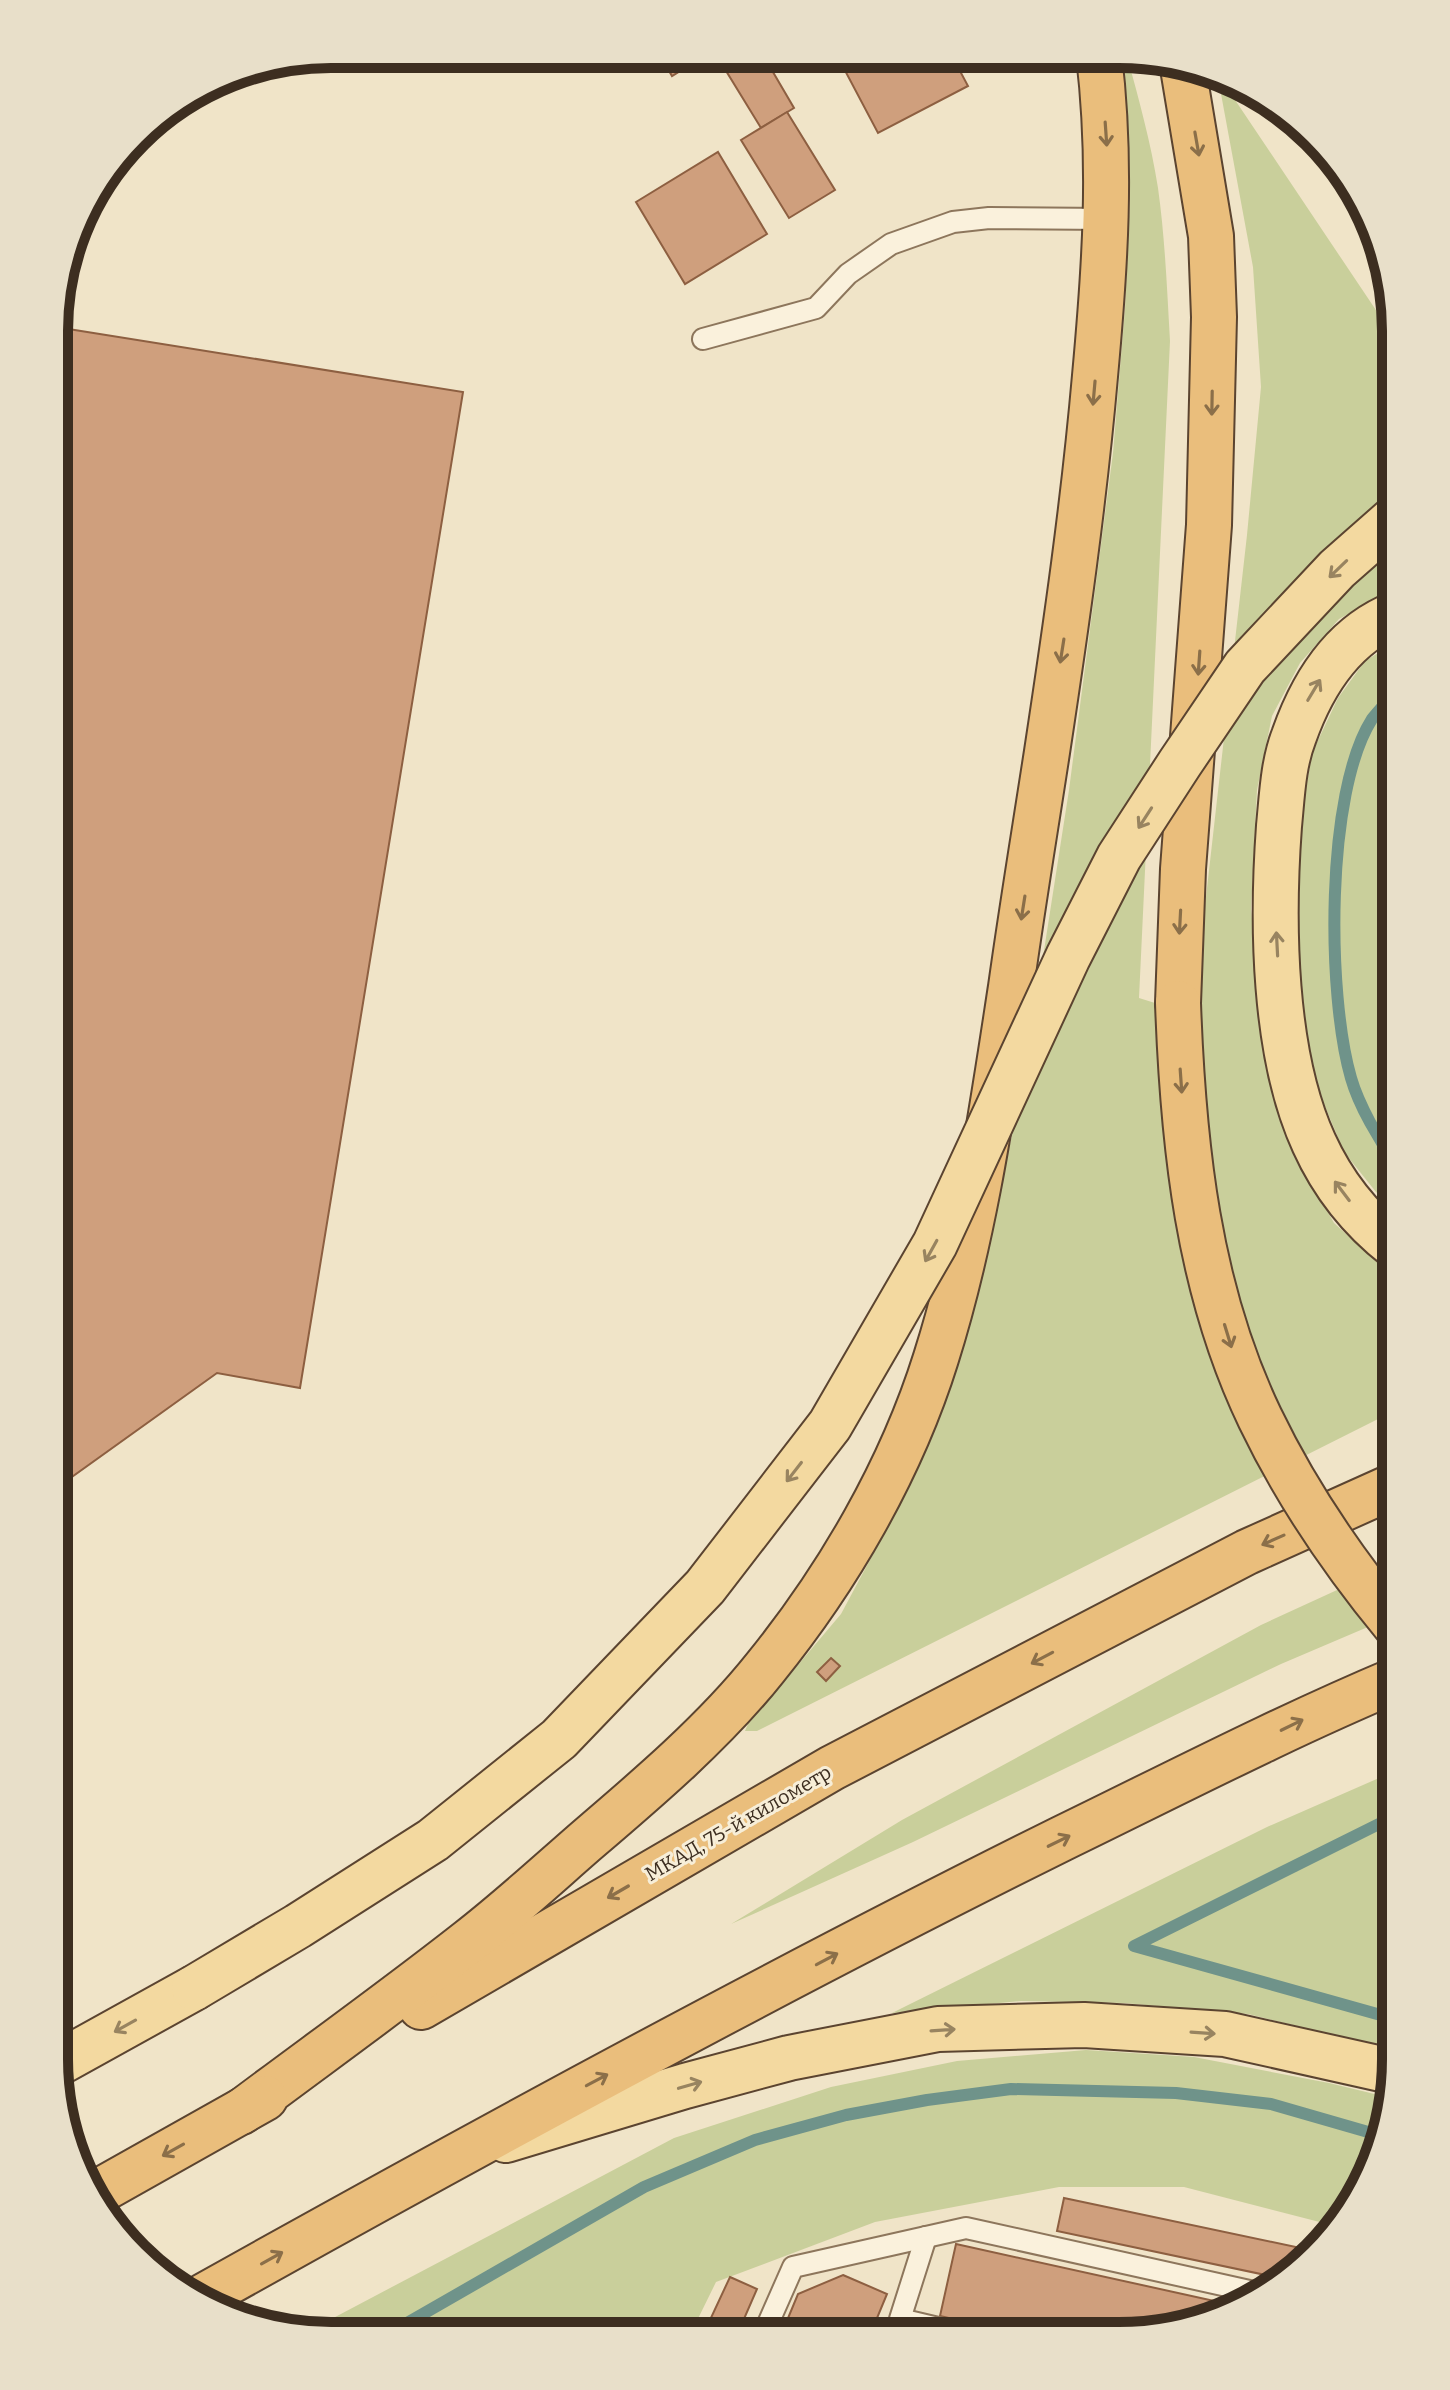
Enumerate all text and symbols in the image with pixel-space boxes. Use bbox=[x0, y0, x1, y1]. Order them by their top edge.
one-way arrow bbox=[1098, 120, 1113, 147]
one-way arrow bbox=[1191, 131, 1206, 156]
one-way arrow bbox=[1086, 379, 1101, 406]
one-way arrow bbox=[1205, 389, 1220, 416]
one-way arrow bbox=[1329, 559, 1348, 578]
one-way arrow bbox=[1054, 638, 1069, 664]
one-way arrow bbox=[1191, 649, 1206, 676]
one-way arrow bbox=[1306, 679, 1322, 702]
one-way arrow bbox=[1136, 806, 1152, 829]
one-way arrow bbox=[1015, 895, 1030, 920]
one-way arrow bbox=[1173, 908, 1188, 935]
one-way arrow bbox=[1270, 931, 1285, 958]
one-way arrow bbox=[1174, 1067, 1189, 1094]
one-way arrow bbox=[1333, 1181, 1350, 1203]
one-way arrow bbox=[922, 1239, 938, 1263]
one-way arrow bbox=[1221, 1323, 1236, 1349]
one-way arrow bbox=[785, 1461, 802, 1482]
one-way arrow bbox=[1261, 1533, 1286, 1548]
one-way arrow bbox=[1030, 1651, 1054, 1667]
one-way arrow bbox=[1279, 1717, 1303, 1733]
street label: МКАД, 75-й километр bbox=[641, 1760, 835, 1886]
one-way arrow bbox=[1046, 1832, 1070, 1848]
one-way arrow bbox=[607, 1884, 630, 1900]
one-way arrow bbox=[815, 1950, 839, 1966]
one-way arrow bbox=[114, 2019, 138, 2034]
one-way arrow bbox=[929, 2022, 956, 2037]
one-way arrow bbox=[1189, 2026, 1216, 2041]
one-way arrow bbox=[585, 2072, 609, 2088]
one-way arrow bbox=[676, 2077, 702, 2092]
one-way arrow bbox=[161, 2143, 185, 2158]
one-way arrow bbox=[260, 2250, 284, 2265]

